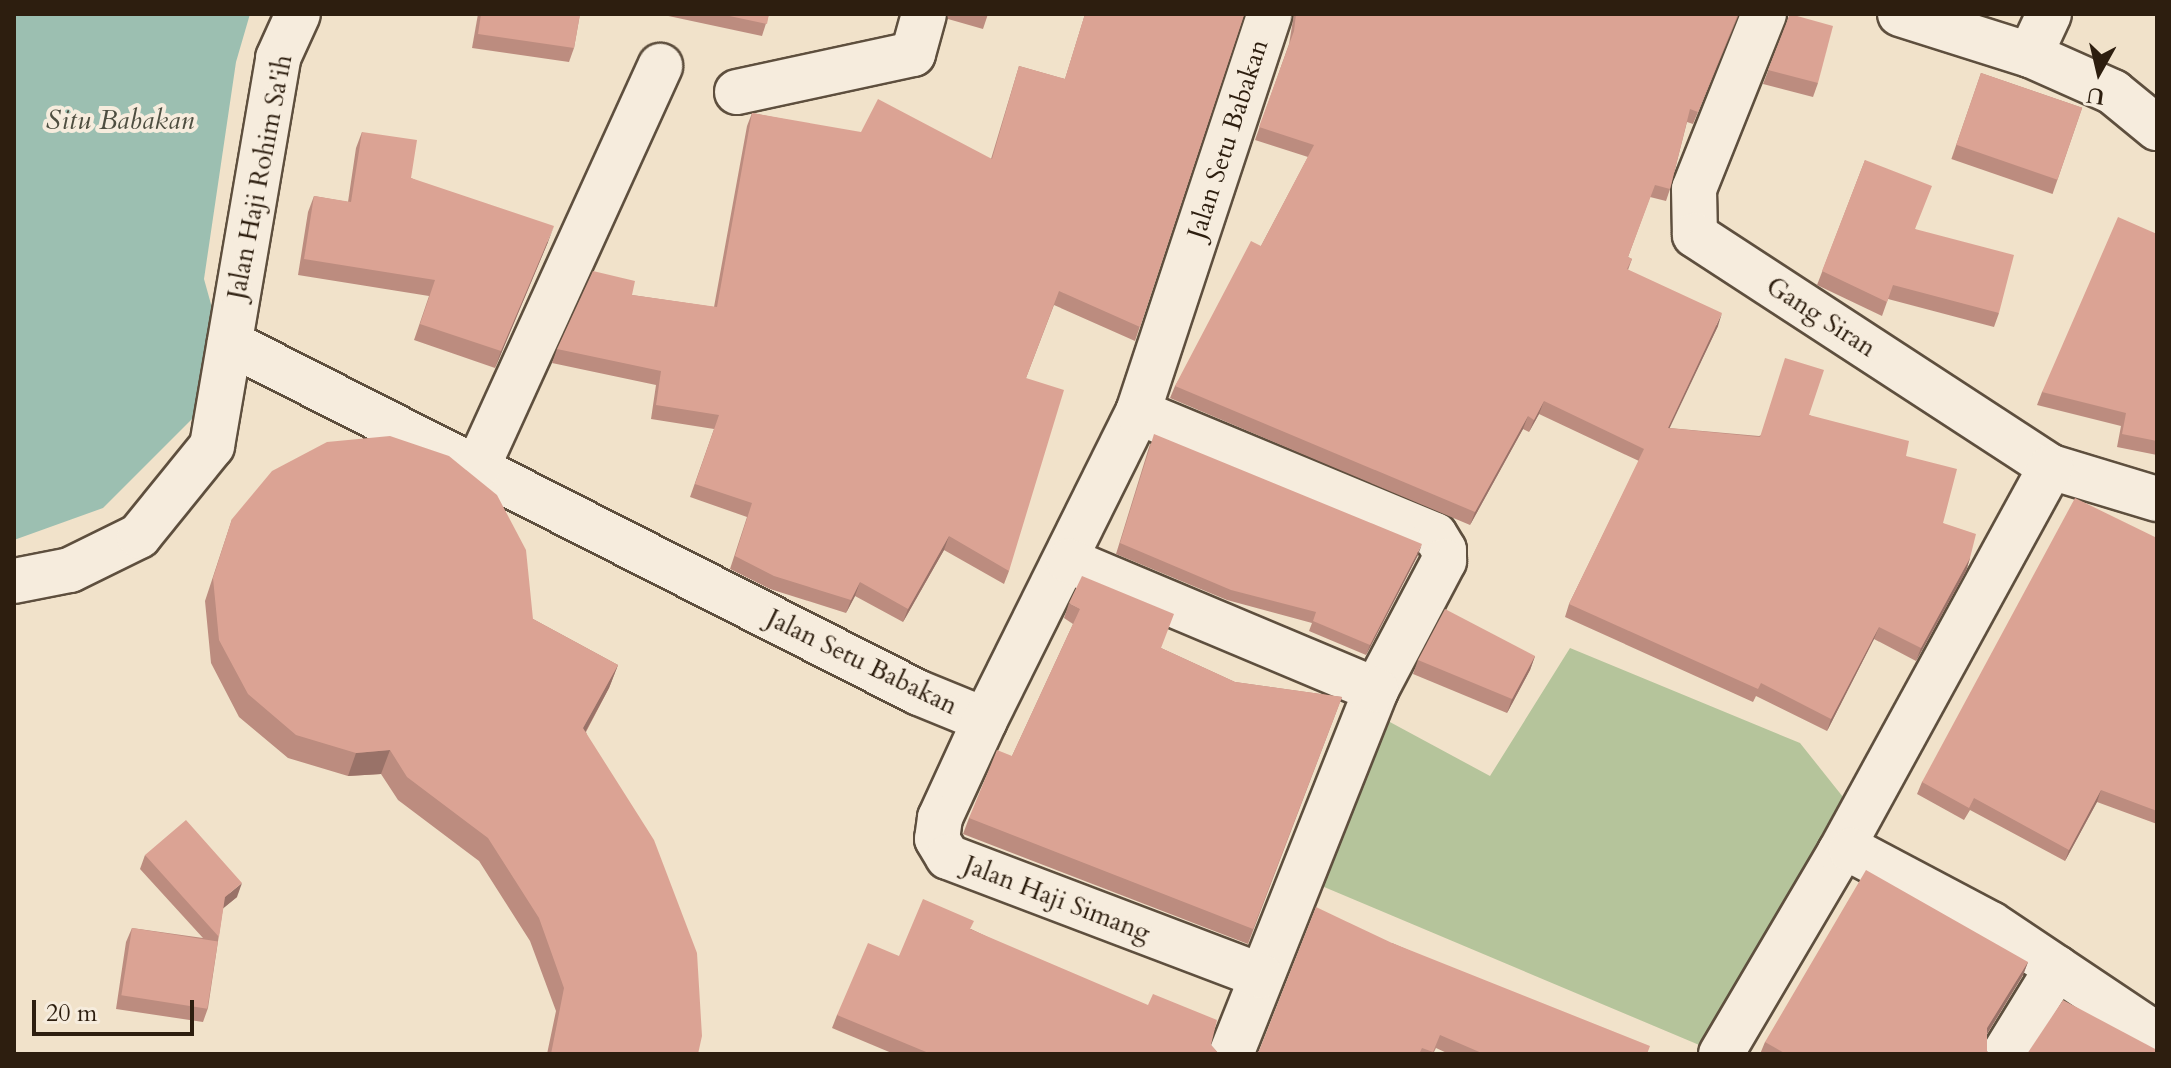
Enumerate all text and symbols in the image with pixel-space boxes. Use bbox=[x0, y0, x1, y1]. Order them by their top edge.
north arrow bbox=[2059, 32, 2139, 112]
street label: Jalan Setu Babakan bbox=[1181, 35, 1275, 243]
street label: Jalan Haji Rohim Sa'ih bbox=[221, 52, 299, 302]
text: U bbox=[2085, 80, 2107, 112]
water label: Situ Babakan bbox=[46, 103, 194, 137]
street label: Gang Siran bbox=[1761, 270, 1881, 364]
street label: Jalan Setu Babakan bbox=[762, 602, 962, 722]
street label: Jalan Haji Simang bbox=[959, 849, 1155, 949]
scale bar bbox=[36, 984, 198, 1034]
text: 20 m bbox=[46, 997, 97, 1030]

